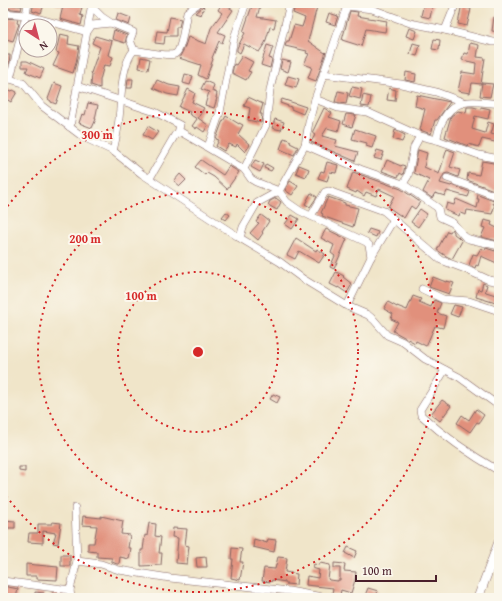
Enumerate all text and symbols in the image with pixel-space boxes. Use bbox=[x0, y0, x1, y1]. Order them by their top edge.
north arrow bbox=[18, 18, 58, 58]
text: N bbox=[36, 37, 52, 55]
text: 300 m bbox=[81, 126, 114, 143]
text: 200 m bbox=[69, 230, 102, 247]
text: 100 m bbox=[125, 287, 158, 304]
centre of rings bbox=[191, 345, 205, 359]
scale bar bbox=[356, 557, 436, 583]
text: 100 m bbox=[362, 562, 392, 579]

